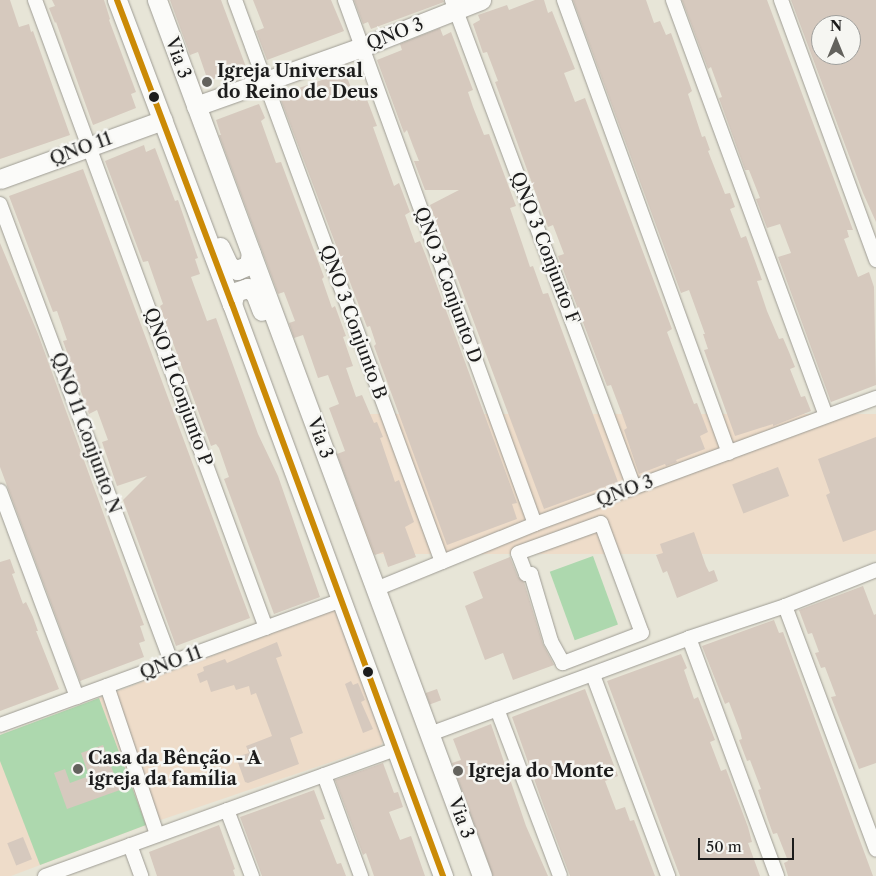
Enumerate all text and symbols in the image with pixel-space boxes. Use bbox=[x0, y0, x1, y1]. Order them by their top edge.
street label: QNO 3 bbox=[364, 13, 426, 55]
north arrow bbox=[811, 15, 861, 65]
text: N bbox=[830, 17, 842, 35]
street label: Via 3 bbox=[161, 34, 195, 82]
place label: Igreja Universal do Reino de Deus bbox=[217, 61, 378, 104]
marker: Igreja Universal do Reino de Deus bbox=[201, 76, 213, 88]
unlabelled marker bbox=[149, 92, 159, 102]
street label: QNO 11 bbox=[47, 128, 115, 170]
street label: QNO 3 Conjunto F bbox=[506, 169, 584, 327]
street label: QNO 3 Conjunto D bbox=[410, 204, 486, 366]
street label: QNO 3 Conjunto B bbox=[315, 242, 391, 402]
street label: QNO 11 Conjunto P bbox=[139, 305, 217, 469]
street label: QNO 11 Conjunto N bbox=[47, 349, 125, 517]
street label: Via 3 bbox=[303, 414, 337, 462]
street label: QNO 3 bbox=[594, 471, 656, 511]
street label: QNO 11 bbox=[137, 642, 205, 684]
unlabelled marker bbox=[363, 667, 373, 677]
place label: Casa da Bênção - A igreja da família bbox=[88, 748, 262, 791]
place label: Igreja do Monte bbox=[468, 760, 614, 782]
marker: Casa da Bênção - A igreja da família bbox=[72, 763, 84, 775]
marker: Igreja do Monte bbox=[452, 765, 464, 777]
street label: Via 3 bbox=[444, 794, 478, 842]
scale bar bbox=[701, 828, 797, 860]
text: 50 m bbox=[706, 837, 742, 856]

